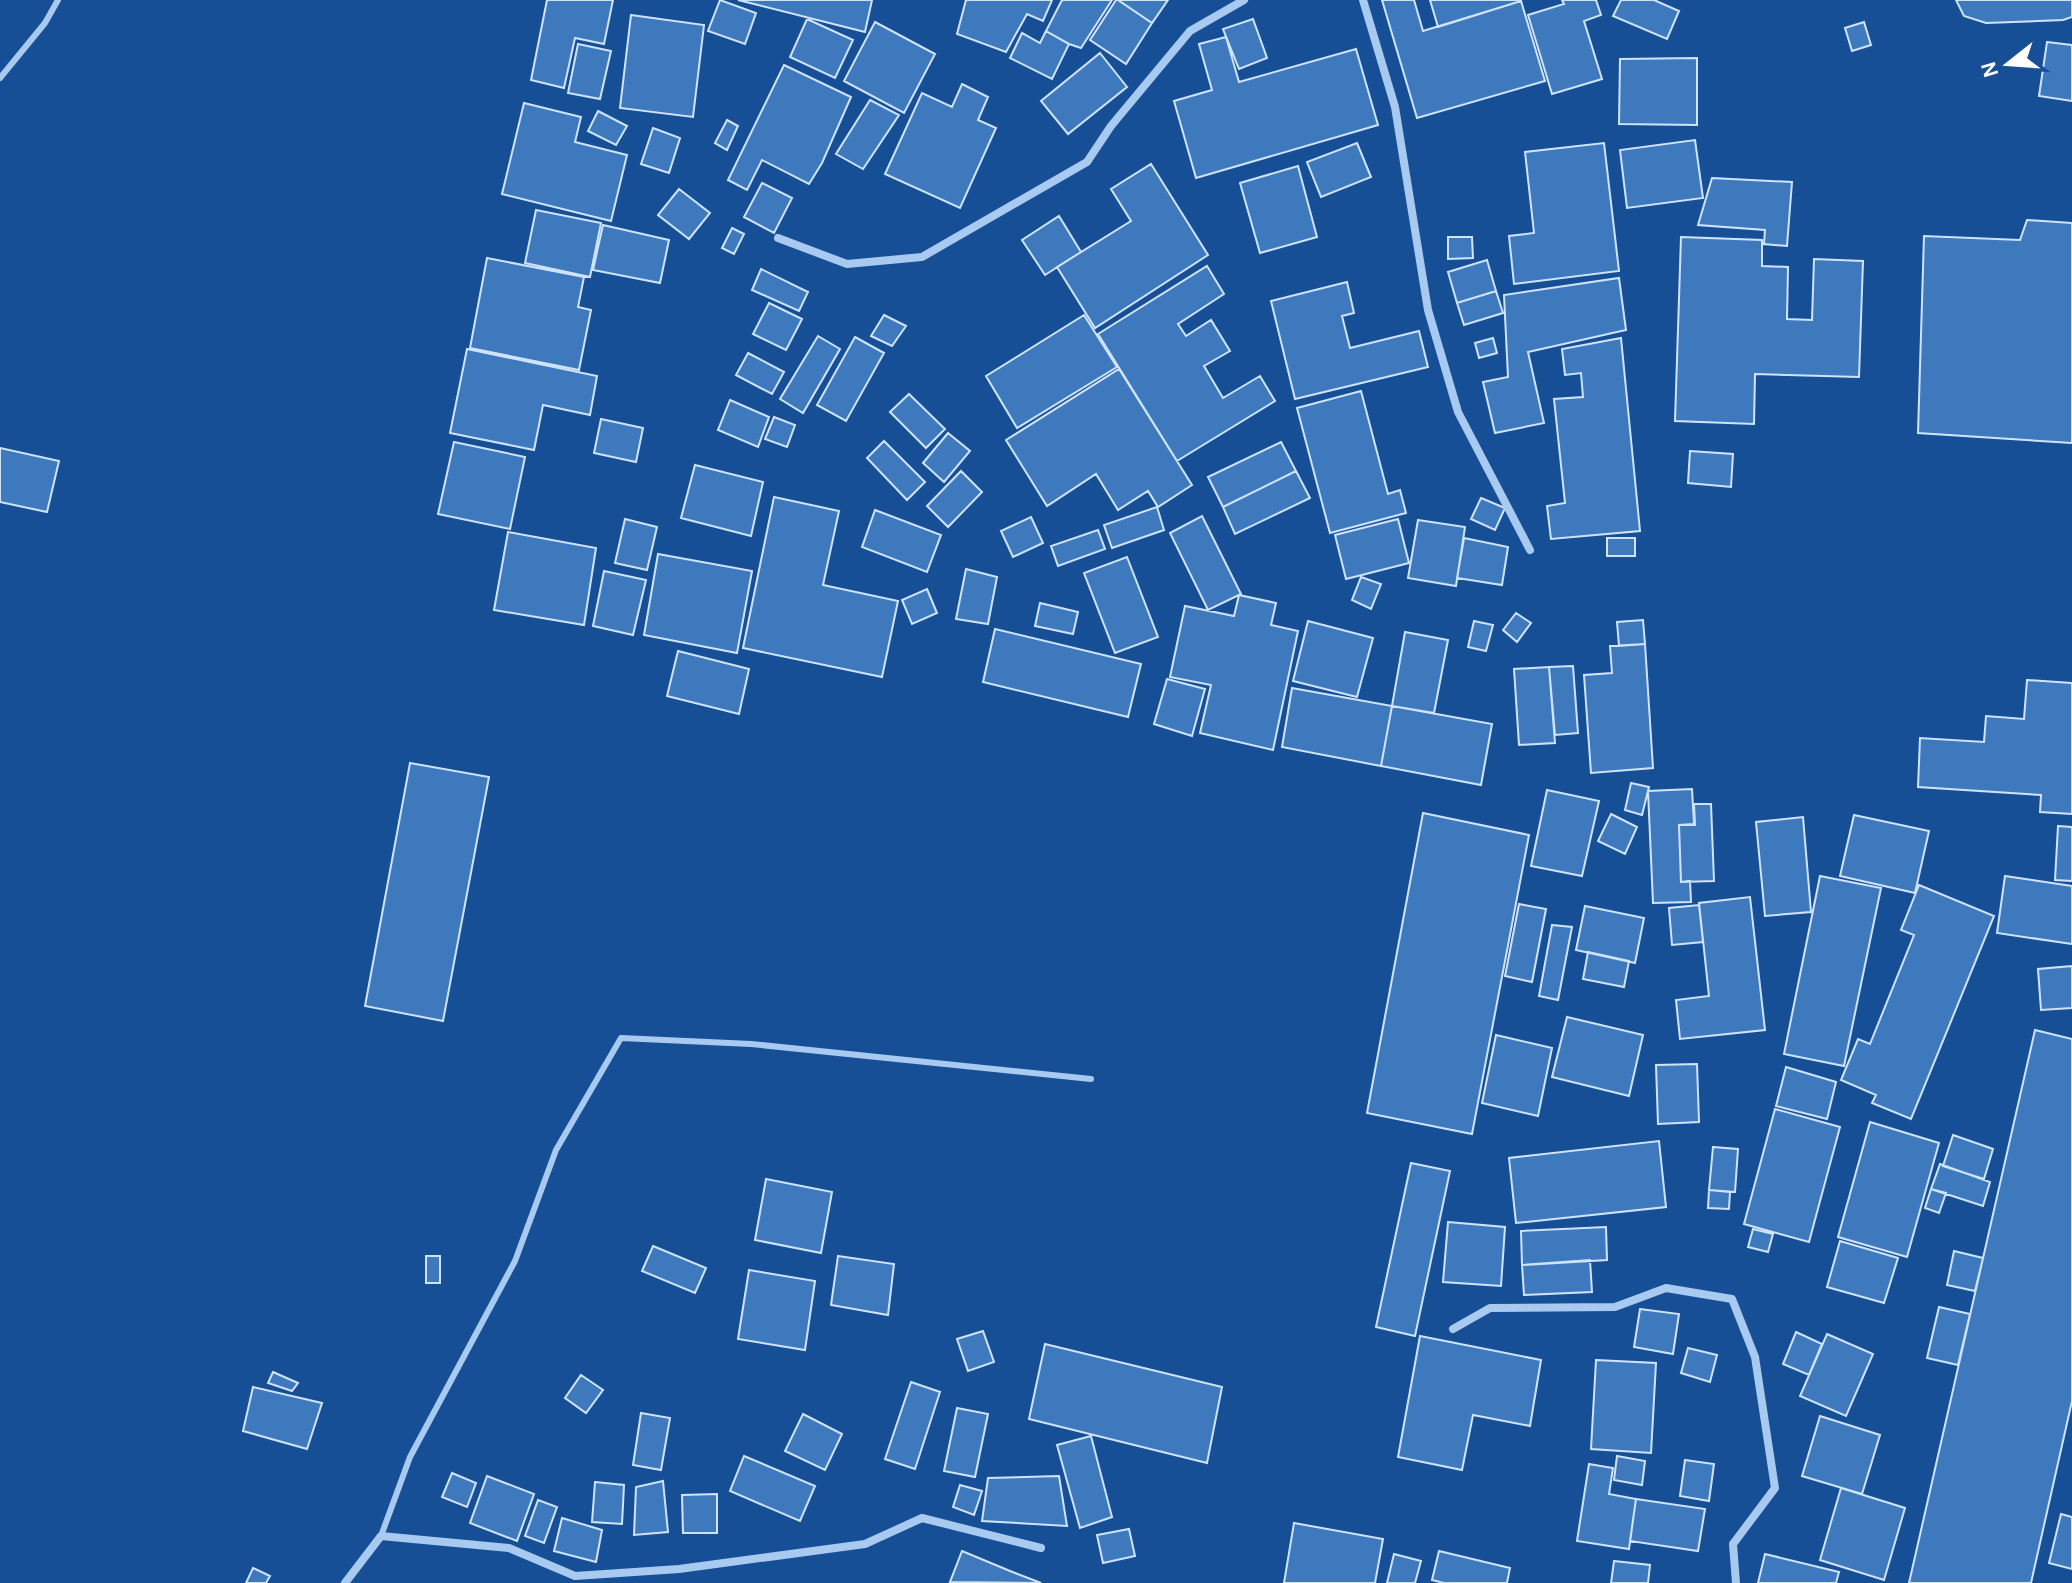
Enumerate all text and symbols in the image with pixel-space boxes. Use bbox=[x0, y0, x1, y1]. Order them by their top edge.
north arrow bbox=[1968, 24, 2048, 104]
text: N bbox=[1975, 58, 2005, 81]

